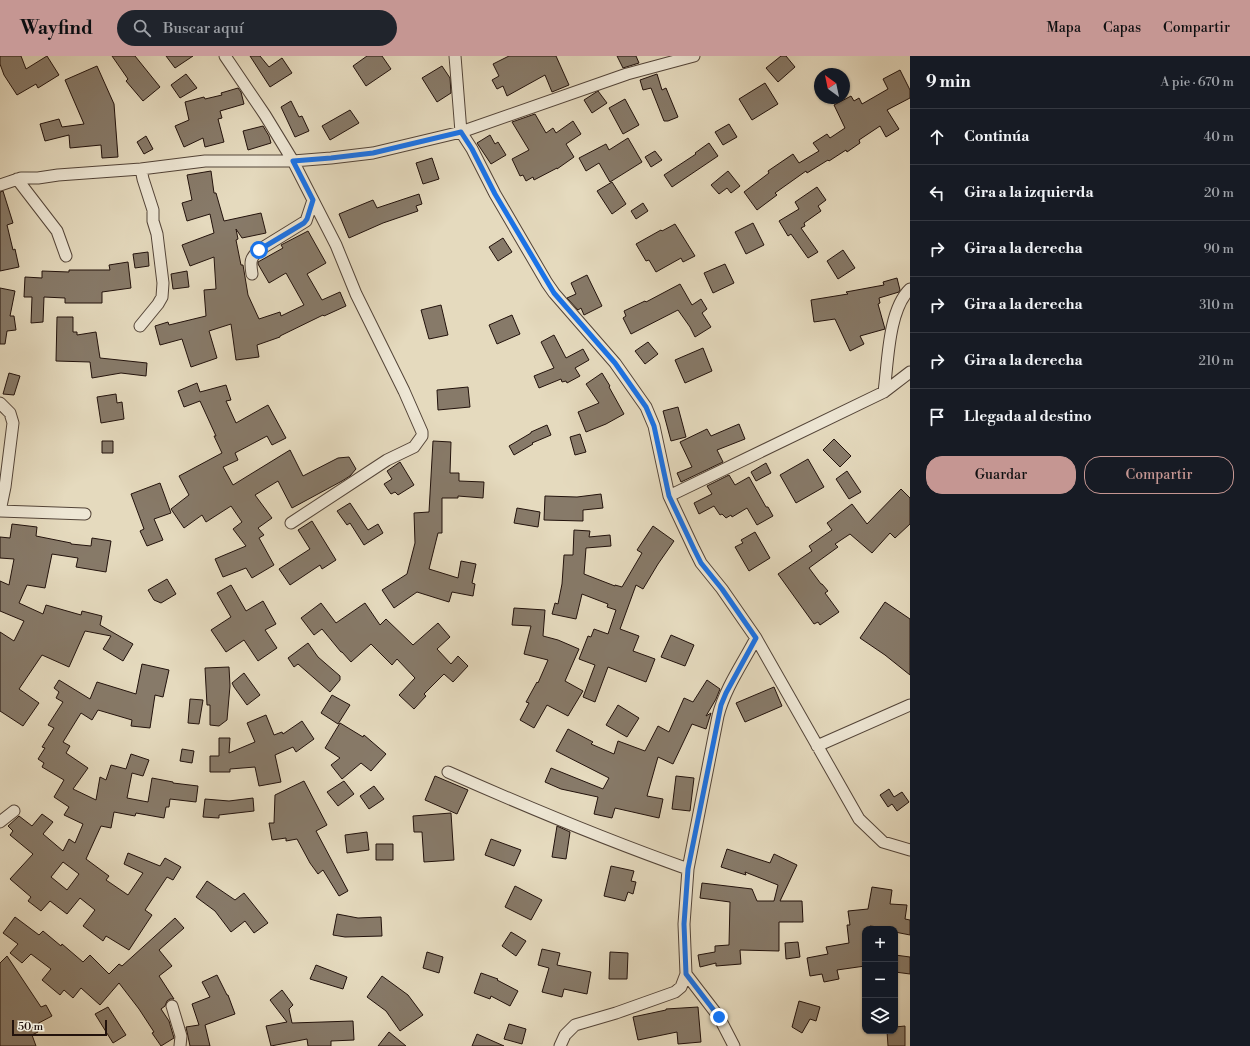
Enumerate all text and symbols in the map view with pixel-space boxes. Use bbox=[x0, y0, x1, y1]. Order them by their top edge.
search box bbox=[117, 10, 397, 46]
text: Wayfind bbox=[20, 16, 93, 40]
icon: search bbox=[131, 17, 153, 39]
text: Buscar aquí bbox=[163, 19, 244, 38]
text: Mapa bbox=[1046, 19, 1081, 37]
text: Capas bbox=[1103, 19, 1141, 37]
text: Compartir bbox=[1163, 19, 1230, 37]
north arrow bbox=[814, 68, 850, 104]
text: 9 min bbox=[926, 71, 971, 93]
text: A pie · 670 m bbox=[1160, 74, 1234, 90]
icon: ahead bbox=[926, 126, 948, 148]
text: Continúa bbox=[964, 127, 1029, 146]
text: 40 m bbox=[1204, 129, 1234, 145]
icon: left bbox=[926, 182, 948, 204]
text: Gira a la izquierda bbox=[964, 183, 1094, 202]
text: 20 m bbox=[1204, 185, 1234, 201]
icon: right bbox=[926, 238, 948, 260]
text: Gira a la derecha bbox=[964, 239, 1083, 258]
route start bbox=[250, 241, 268, 259]
text: 90 m bbox=[1203, 241, 1234, 257]
icon: right bbox=[926, 294, 948, 316]
text: Gira a la derecha bbox=[964, 295, 1083, 314]
text: 310 m bbox=[1199, 297, 1234, 313]
icon: right bbox=[926, 350, 948, 372]
text: Gira a la derecha bbox=[964, 351, 1083, 370]
text: 210 m bbox=[1199, 353, 1234, 369]
icon: arrive bbox=[926, 406, 948, 428]
text: Llegada al destino bbox=[964, 407, 1092, 426]
button: Guardar bbox=[926, 456, 1076, 494]
button: Compartir bbox=[1084, 456, 1234, 494]
map controls bbox=[862, 926, 898, 1034]
button: + bbox=[862, 926, 898, 962]
button: − bbox=[862, 962, 898, 998]
button: layers bbox=[862, 998, 898, 1034]
route end bbox=[710, 1008, 728, 1026]
scale bar bbox=[12, 1018, 107, 1037]
text: 50 m bbox=[18, 1020, 43, 1034]

